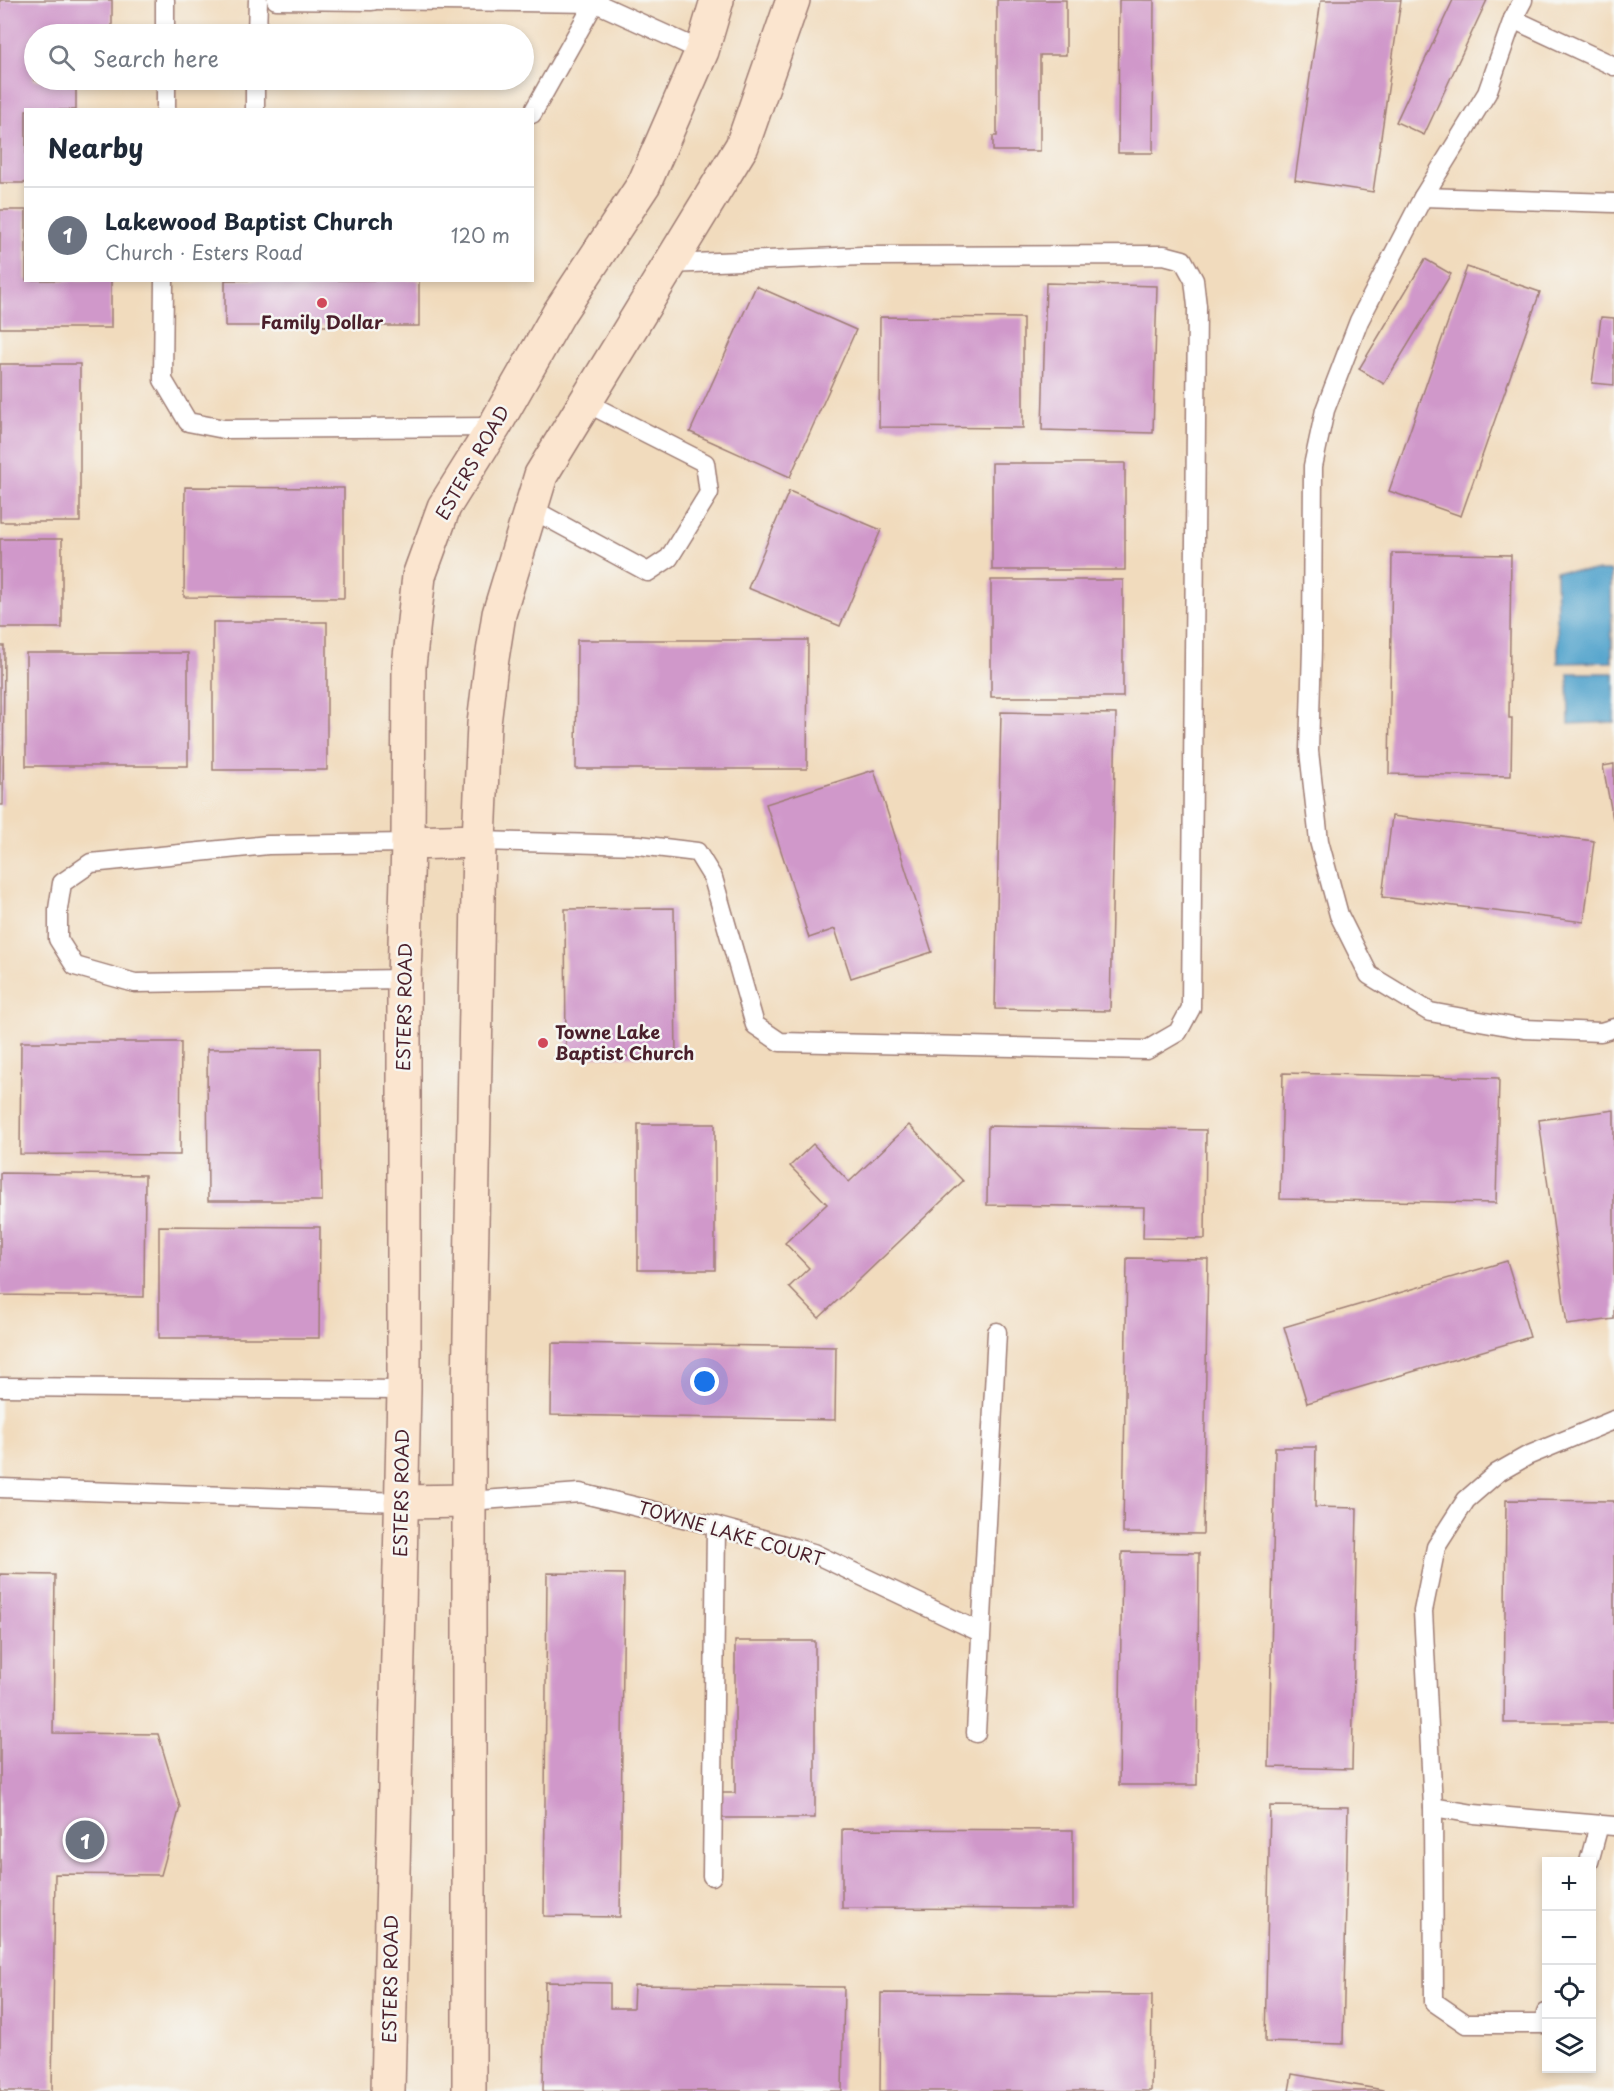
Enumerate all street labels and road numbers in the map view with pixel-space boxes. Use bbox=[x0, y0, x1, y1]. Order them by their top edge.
street label: ESTERS ROAD bbox=[428, 400, 515, 525]
street label: ESTERS ROAD bbox=[389, 943, 418, 1071]
street label: ESTERS ROAD bbox=[386, 1429, 415, 1557]
street label: TOWNE LAKE COURT bbox=[635, 1493, 828, 1572]
street label: ESTERS ROAD bbox=[375, 1915, 404, 2043]

